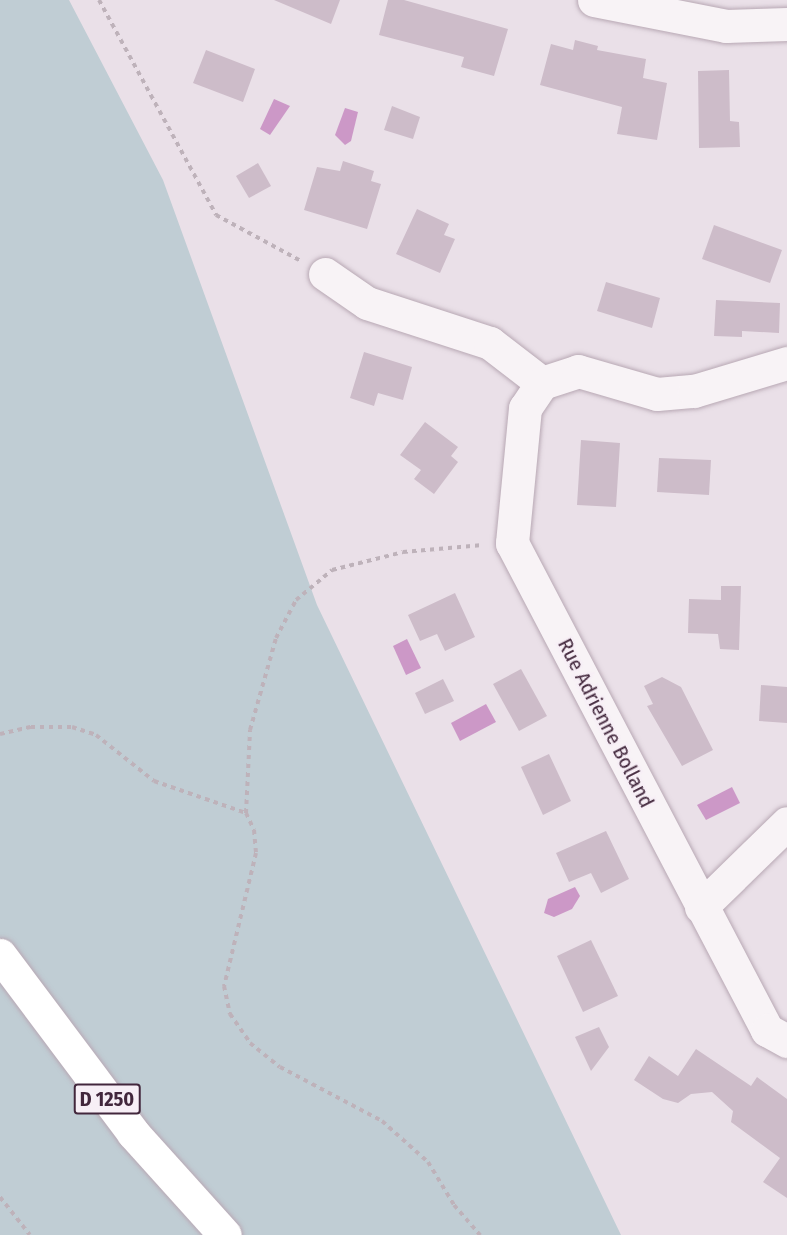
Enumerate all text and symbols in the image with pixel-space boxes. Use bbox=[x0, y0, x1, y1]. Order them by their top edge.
street label: Rue Adrienne Bolland bbox=[552, 634, 660, 812]
road number: D 1250 bbox=[72, 1082, 142, 1116]

